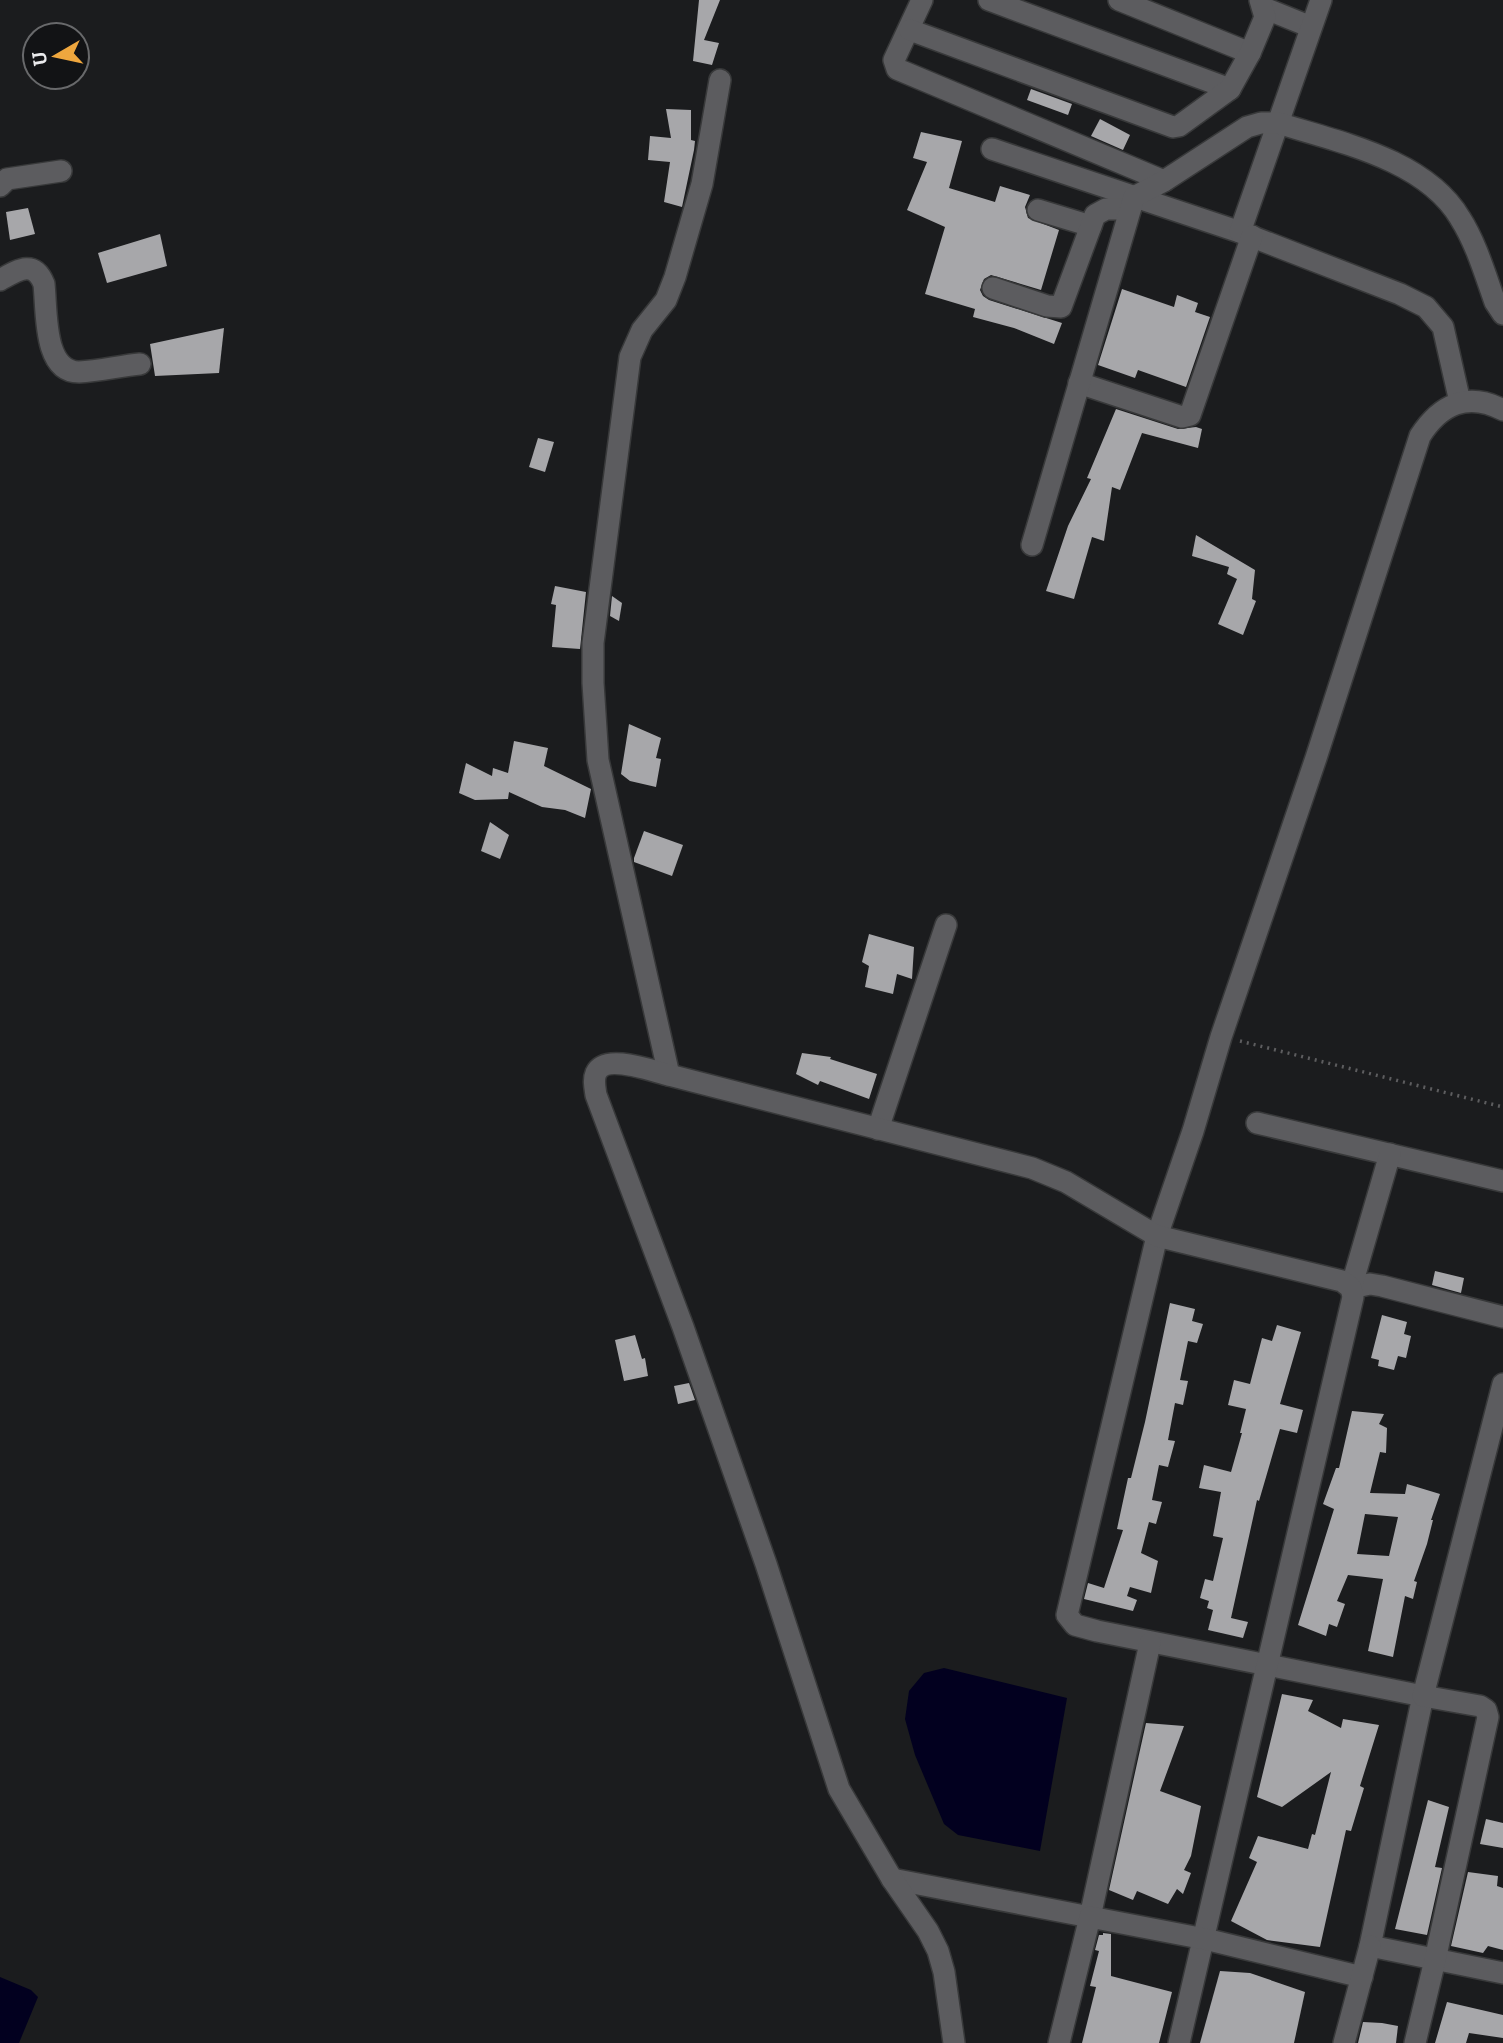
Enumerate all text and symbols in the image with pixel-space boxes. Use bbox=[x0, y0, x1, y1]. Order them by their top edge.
north arrow bbox=[21, 21, 91, 91]
text: U bbox=[27, 50, 52, 67]

